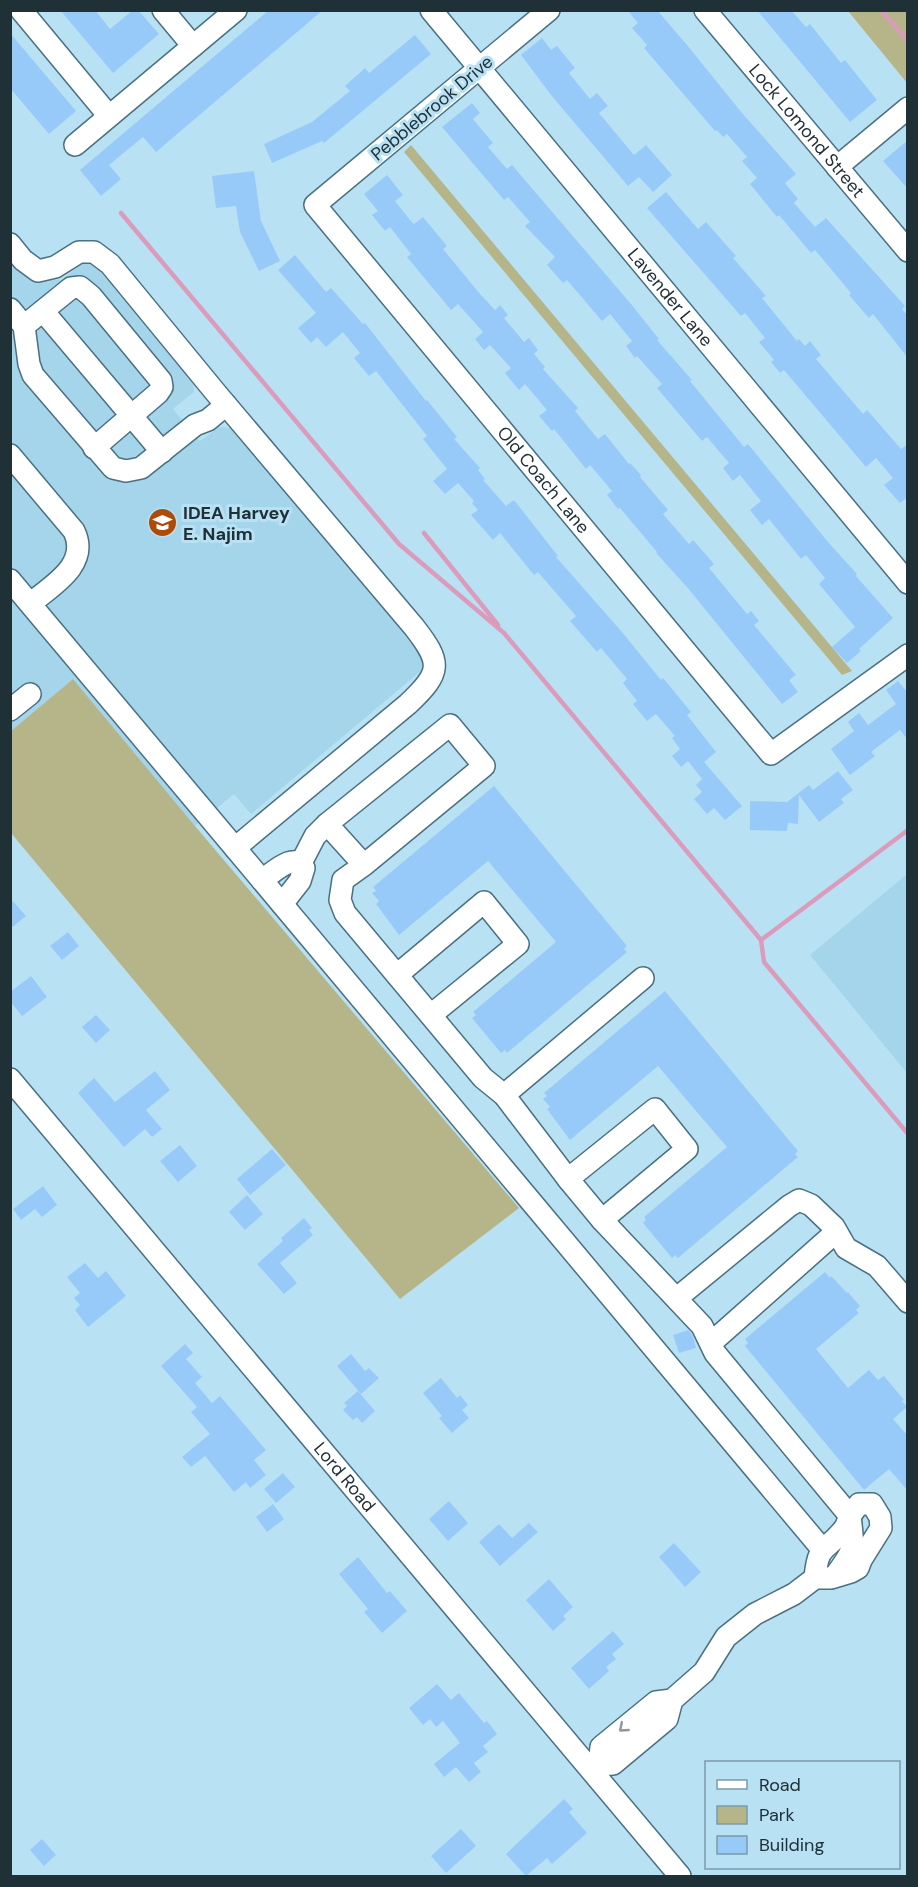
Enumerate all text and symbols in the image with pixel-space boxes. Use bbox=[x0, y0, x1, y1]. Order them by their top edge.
street label: Pebblebrook Drive bbox=[366, 50, 498, 166]
street label: Lock Lomond Street bbox=[743, 59, 870, 203]
street label: Lavender Lane bbox=[622, 243, 718, 352]
street label: Old Coach Lane bbox=[492, 421, 595, 539]
place label: IDEA Harvey E. Najim bbox=[183, 501, 290, 546]
school or university icon: IDEA Harvey E. Najim bbox=[146, 507, 178, 539]
street label: Lord Road bbox=[308, 1437, 381, 1517]
one-way arrow bbox=[619, 1721, 630, 1732]
legend bbox=[705, 1761, 900, 1869]
text: Road bbox=[759, 1773, 801, 1797]
text: Park bbox=[759, 1803, 795, 1827]
text: Building bbox=[759, 1833, 824, 1857]

